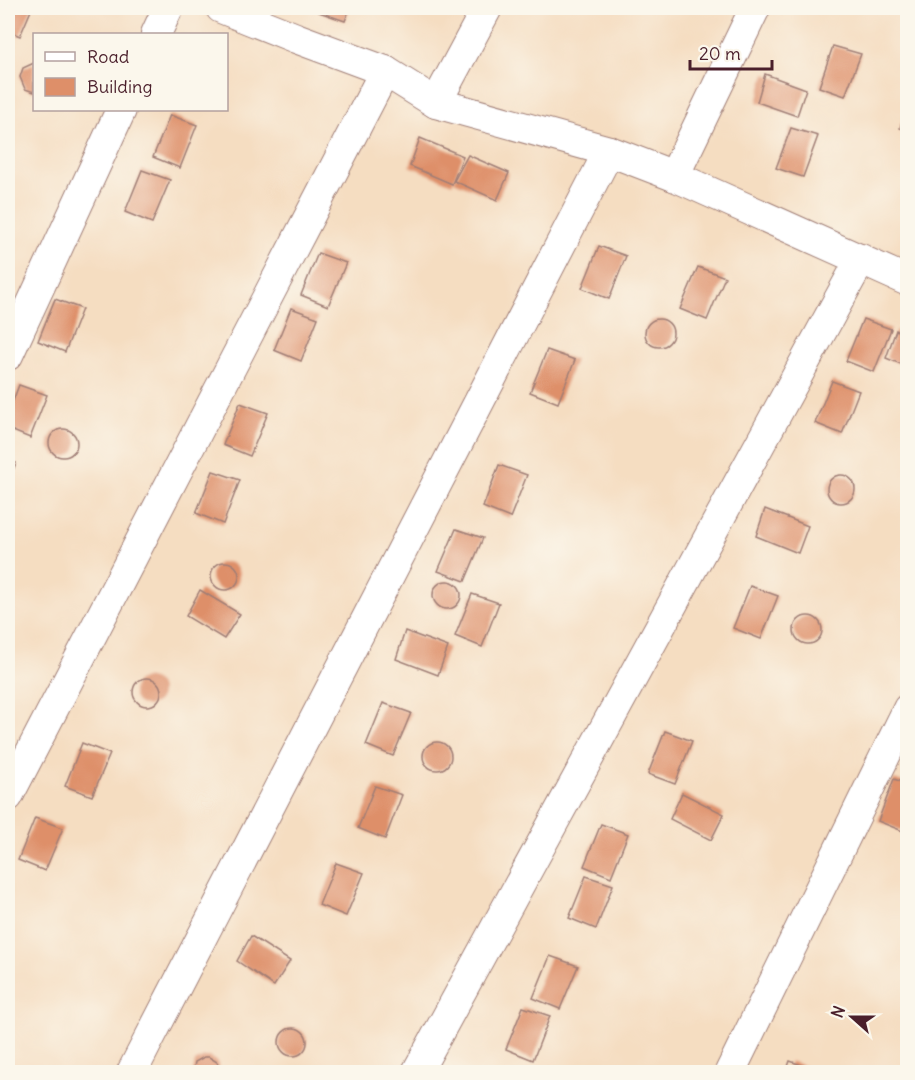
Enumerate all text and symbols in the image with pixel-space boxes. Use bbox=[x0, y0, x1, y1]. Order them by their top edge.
legend bbox=[33, 33, 228, 111]
scale bar bbox=[690, 33, 772, 71]
text: 20 m bbox=[699, 42, 741, 65]
text: Road bbox=[87, 45, 130, 68]
text: Building bbox=[87, 75, 152, 98]
north arrow bbox=[822, 987, 882, 1047]
text: N bbox=[827, 1003, 849, 1020]

